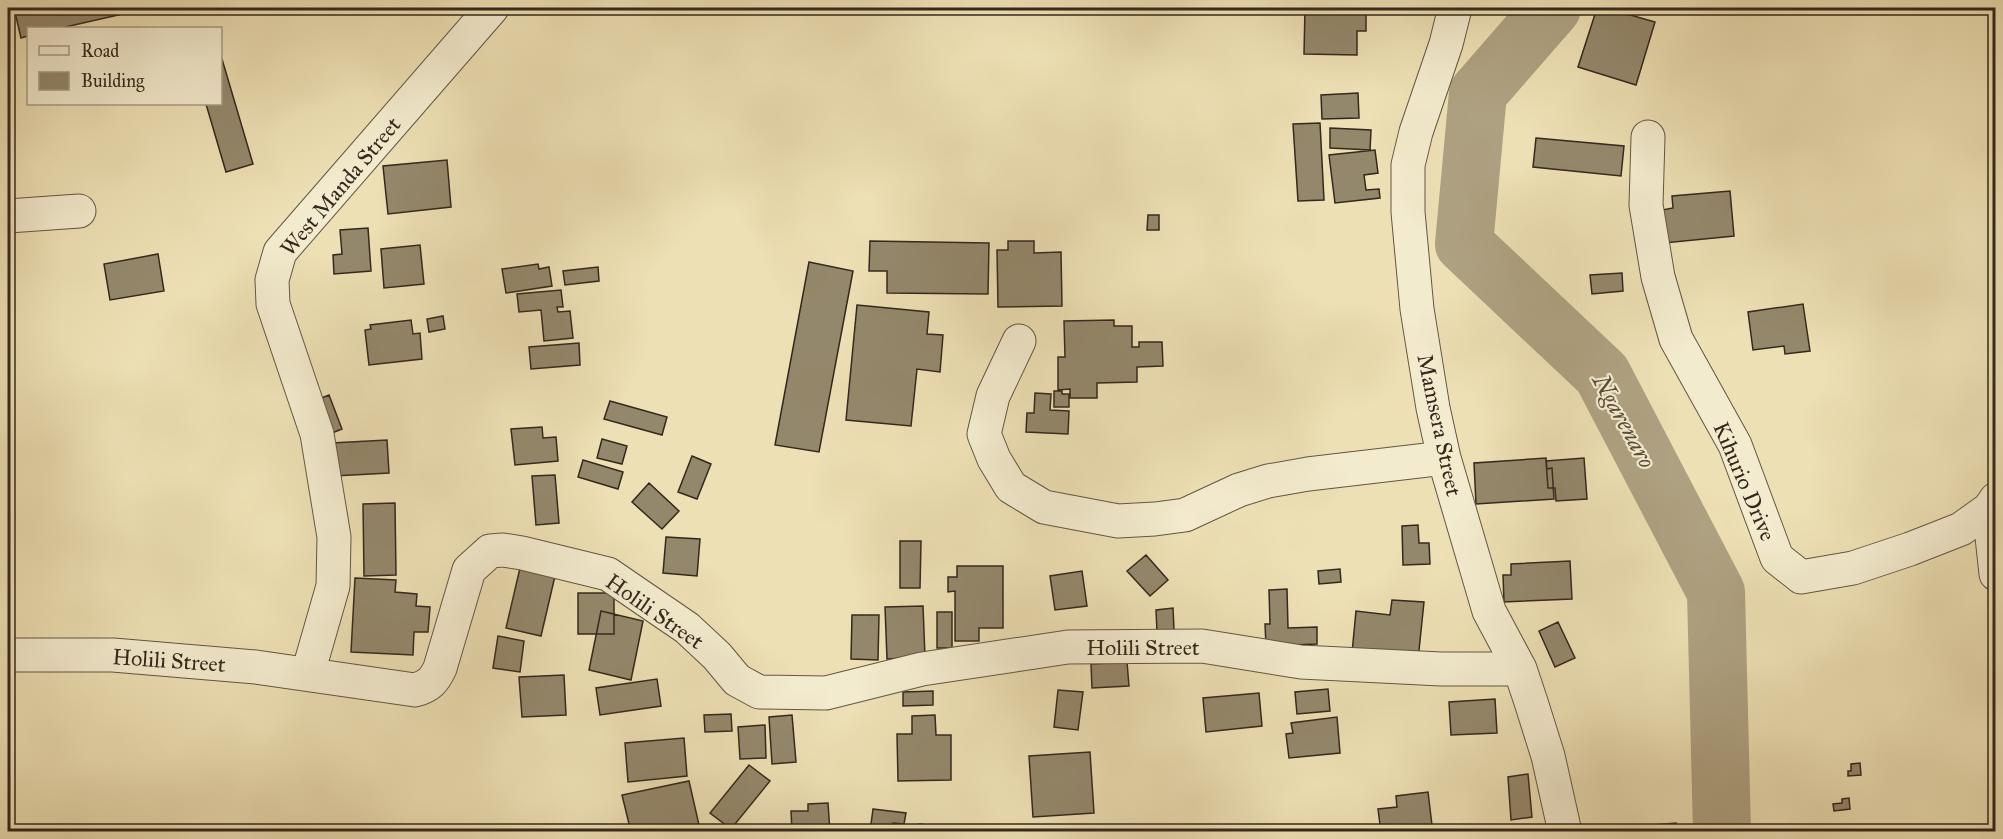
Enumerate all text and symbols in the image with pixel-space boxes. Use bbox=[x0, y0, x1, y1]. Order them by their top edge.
legend bbox=[27, 27, 222, 105]
text: Road bbox=[81, 40, 119, 62]
text: Building bbox=[81, 70, 145, 93]
street label: West Manda Street bbox=[274, 111, 407, 261]
street label: Mamsera Street bbox=[1411, 352, 1468, 499]
water label: Ngarenaro bbox=[1585, 367, 1662, 473]
street label: Kihurio Drive bbox=[1707, 418, 1782, 545]
street label: Holili Street bbox=[601, 568, 709, 655]
street label: Holili Street bbox=[1086, 634, 1200, 661]
street label: Holili Street bbox=[112, 643, 227, 678]

